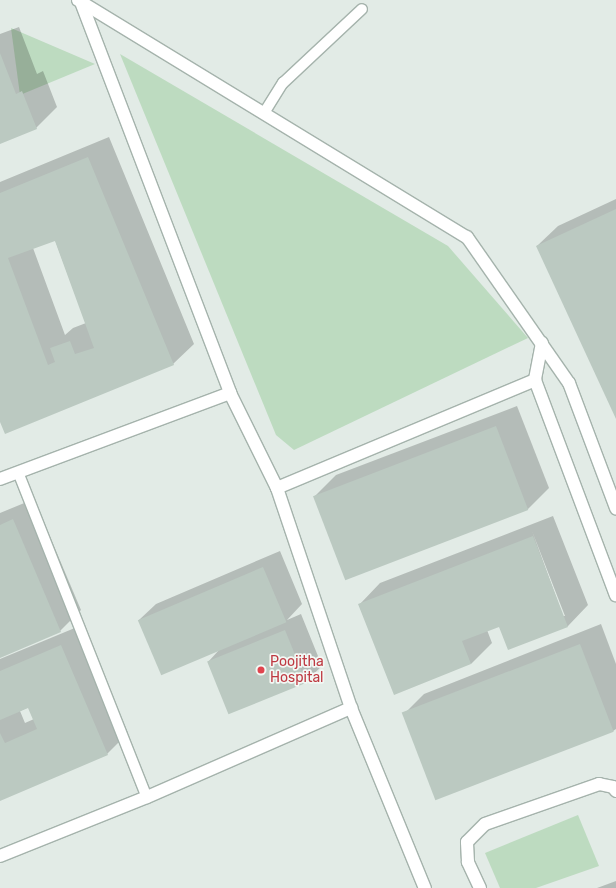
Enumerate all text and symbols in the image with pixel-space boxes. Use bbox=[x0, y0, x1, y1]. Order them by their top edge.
place label: Poojitha Hospital bbox=[270, 654, 324, 686]
marker: Poojitha Hospital bbox=[255, 664, 267, 676]

